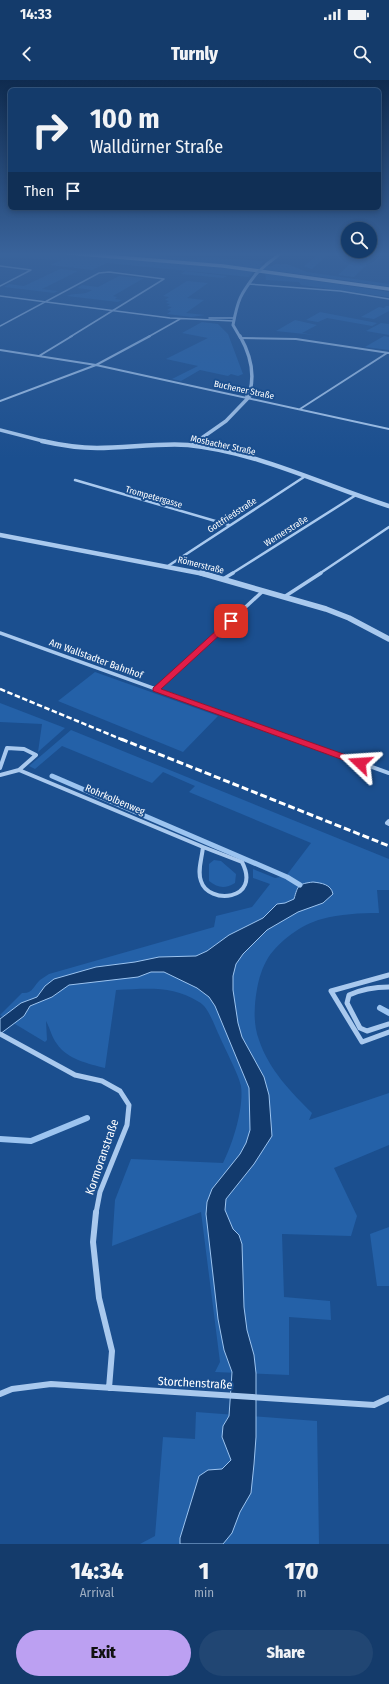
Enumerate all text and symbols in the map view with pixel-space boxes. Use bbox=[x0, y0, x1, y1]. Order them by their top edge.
text: 14:33 bbox=[20, 5, 52, 23]
icon: back bbox=[16, 43, 38, 65]
text: Turnly bbox=[171, 43, 218, 65]
icon: search bbox=[351, 43, 373, 65]
text: 100 m bbox=[90, 102, 160, 135]
icon: right bbox=[24, 104, 76, 156]
text: Walldürner Straße bbox=[90, 136, 223, 158]
icon: arrive bbox=[62, 180, 84, 202]
text: Then bbox=[24, 182, 54, 200]
map controls bbox=[341, 222, 377, 258]
button: search bbox=[341, 222, 377, 258]
street label: Buchener Straße bbox=[213, 379, 275, 401]
street label: Mosbacher Straße bbox=[190, 433, 257, 457]
street label: Trompetergasse bbox=[125, 484, 184, 510]
street label: Gottfriedstraße bbox=[206, 495, 259, 535]
street label: Wernerstraße bbox=[262, 513, 310, 548]
street label: Römerstraße bbox=[177, 554, 226, 576]
pin bbox=[214, 604, 248, 638]
icon: arrive bbox=[220, 610, 242, 632]
street label: Am Wallstadter Bahnhof bbox=[48, 636, 145, 682]
position arrow bbox=[339, 742, 381, 784]
street label: Rohrkolbenweg bbox=[83, 782, 147, 818]
street label: Kormoranstraße bbox=[82, 1117, 122, 1197]
street label: Storchenstraße bbox=[157, 1374, 233, 1392]
text: 14:34 bbox=[70, 1557, 124, 1585]
text: 1 bbox=[199, 1557, 209, 1585]
text: 170 bbox=[285, 1557, 319, 1585]
text: Arrival bbox=[80, 1585, 114, 1600]
text: min bbox=[194, 1585, 214, 1600]
text: m bbox=[297, 1585, 307, 1600]
button: Exit bbox=[16, 1630, 191, 1676]
button: Share bbox=[199, 1630, 373, 1676]

